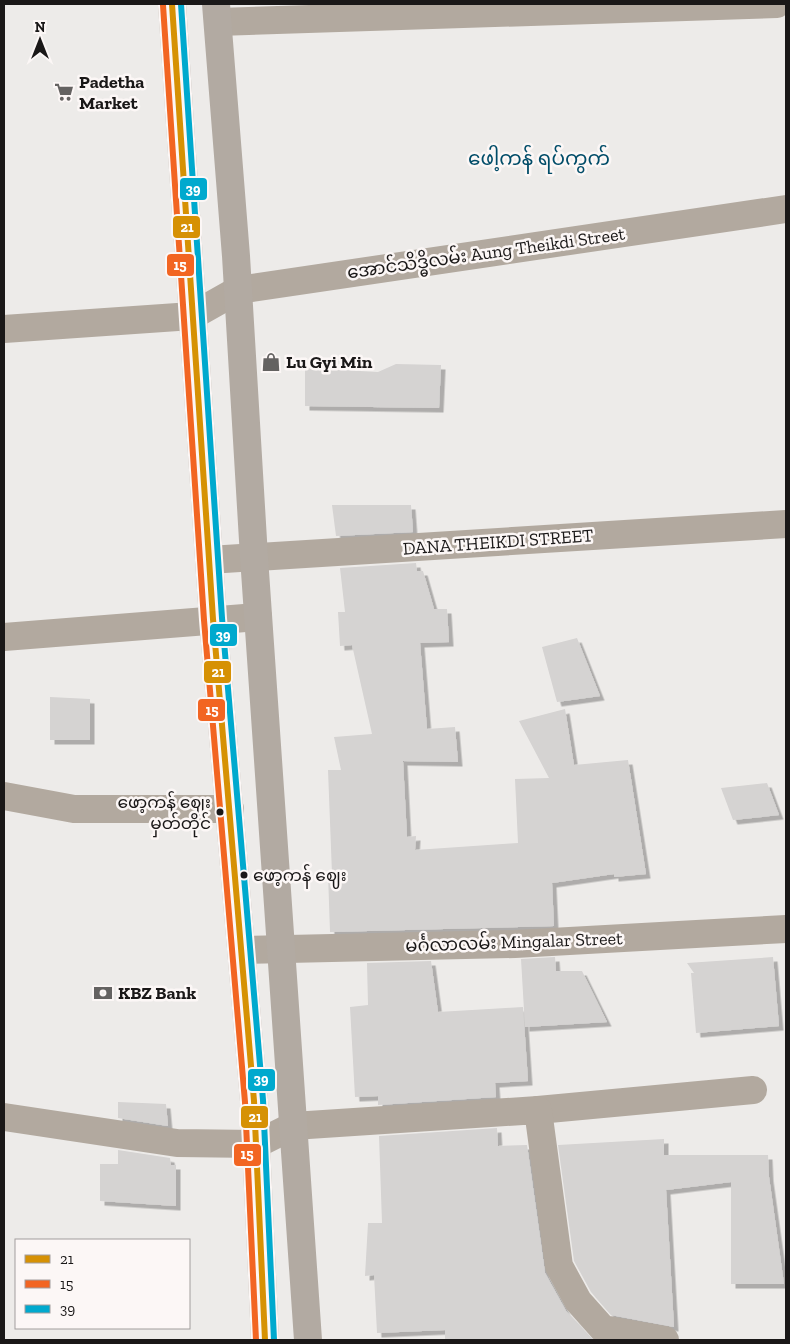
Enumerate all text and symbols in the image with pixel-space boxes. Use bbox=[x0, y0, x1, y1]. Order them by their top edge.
north arrow bbox=[15, 15, 65, 65]
text: N bbox=[35, 19, 46, 36]
place label: Padetha Market bbox=[79, 71, 144, 114]
supermarket icon: Padetha Market bbox=[53, 81, 75, 103]
district label: ဖေါ့ကန် ရပ်ကွက် bbox=[468, 144, 610, 174]
line badge: 39 bbox=[179, 177, 208, 201]
text: 39 bbox=[186, 181, 201, 198]
line badge: 21 bbox=[172, 215, 201, 239]
text: 21 bbox=[180, 219, 194, 236]
street label: အောင်သိဒ္ဓိလမ်း Aung Theikdi Street bbox=[345, 220, 627, 288]
line badge: 15 bbox=[166, 253, 195, 277]
text: 15 bbox=[174, 257, 186, 274]
shop icon: Lu Gyi Min bbox=[260, 351, 282, 373]
place label: Lu Gyi Min bbox=[286, 351, 373, 373]
street label: DANA THEIKDI STREET bbox=[402, 524, 594, 560]
line badge: 39 bbox=[209, 623, 238, 647]
text: 39 bbox=[216, 627, 231, 644]
line badge: 21 bbox=[203, 660, 232, 684]
text: 21 bbox=[211, 664, 225, 681]
line badge: 15 bbox=[197, 698, 226, 722]
text: 15 bbox=[206, 702, 218, 719]
place label: ဖော့ကန် ဈေး မှတ်တိုင် bbox=[117, 791, 211, 838]
marker: ဖော့ကန် ဈေး မှတ်တိုင် bbox=[215, 807, 225, 817]
place label: ဖော့ကန် ဈေး bbox=[253, 864, 347, 889]
marker: ဖော့ကန် ဈေး bbox=[239, 870, 249, 880]
street label: မင်္ဂလာလမ်း Mingalar Street bbox=[405, 925, 623, 957]
bank icon: KBZ Bank bbox=[92, 982, 114, 1004]
place label: KBZ Bank bbox=[118, 982, 196, 1004]
line badge: 39 bbox=[247, 1068, 276, 1092]
text: 39 bbox=[254, 1071, 269, 1088]
line badge: 21 bbox=[240, 1105, 269, 1129]
text: 21 bbox=[248, 1109, 262, 1126]
line badge: 15 bbox=[233, 1143, 262, 1167]
text: 15 bbox=[241, 1146, 253, 1163]
legend bbox=[15, 1239, 190, 1329]
text: 21 bbox=[60, 1250, 74, 1268]
text: 15 bbox=[60, 1275, 74, 1293]
text: 39 bbox=[60, 1300, 75, 1318]

